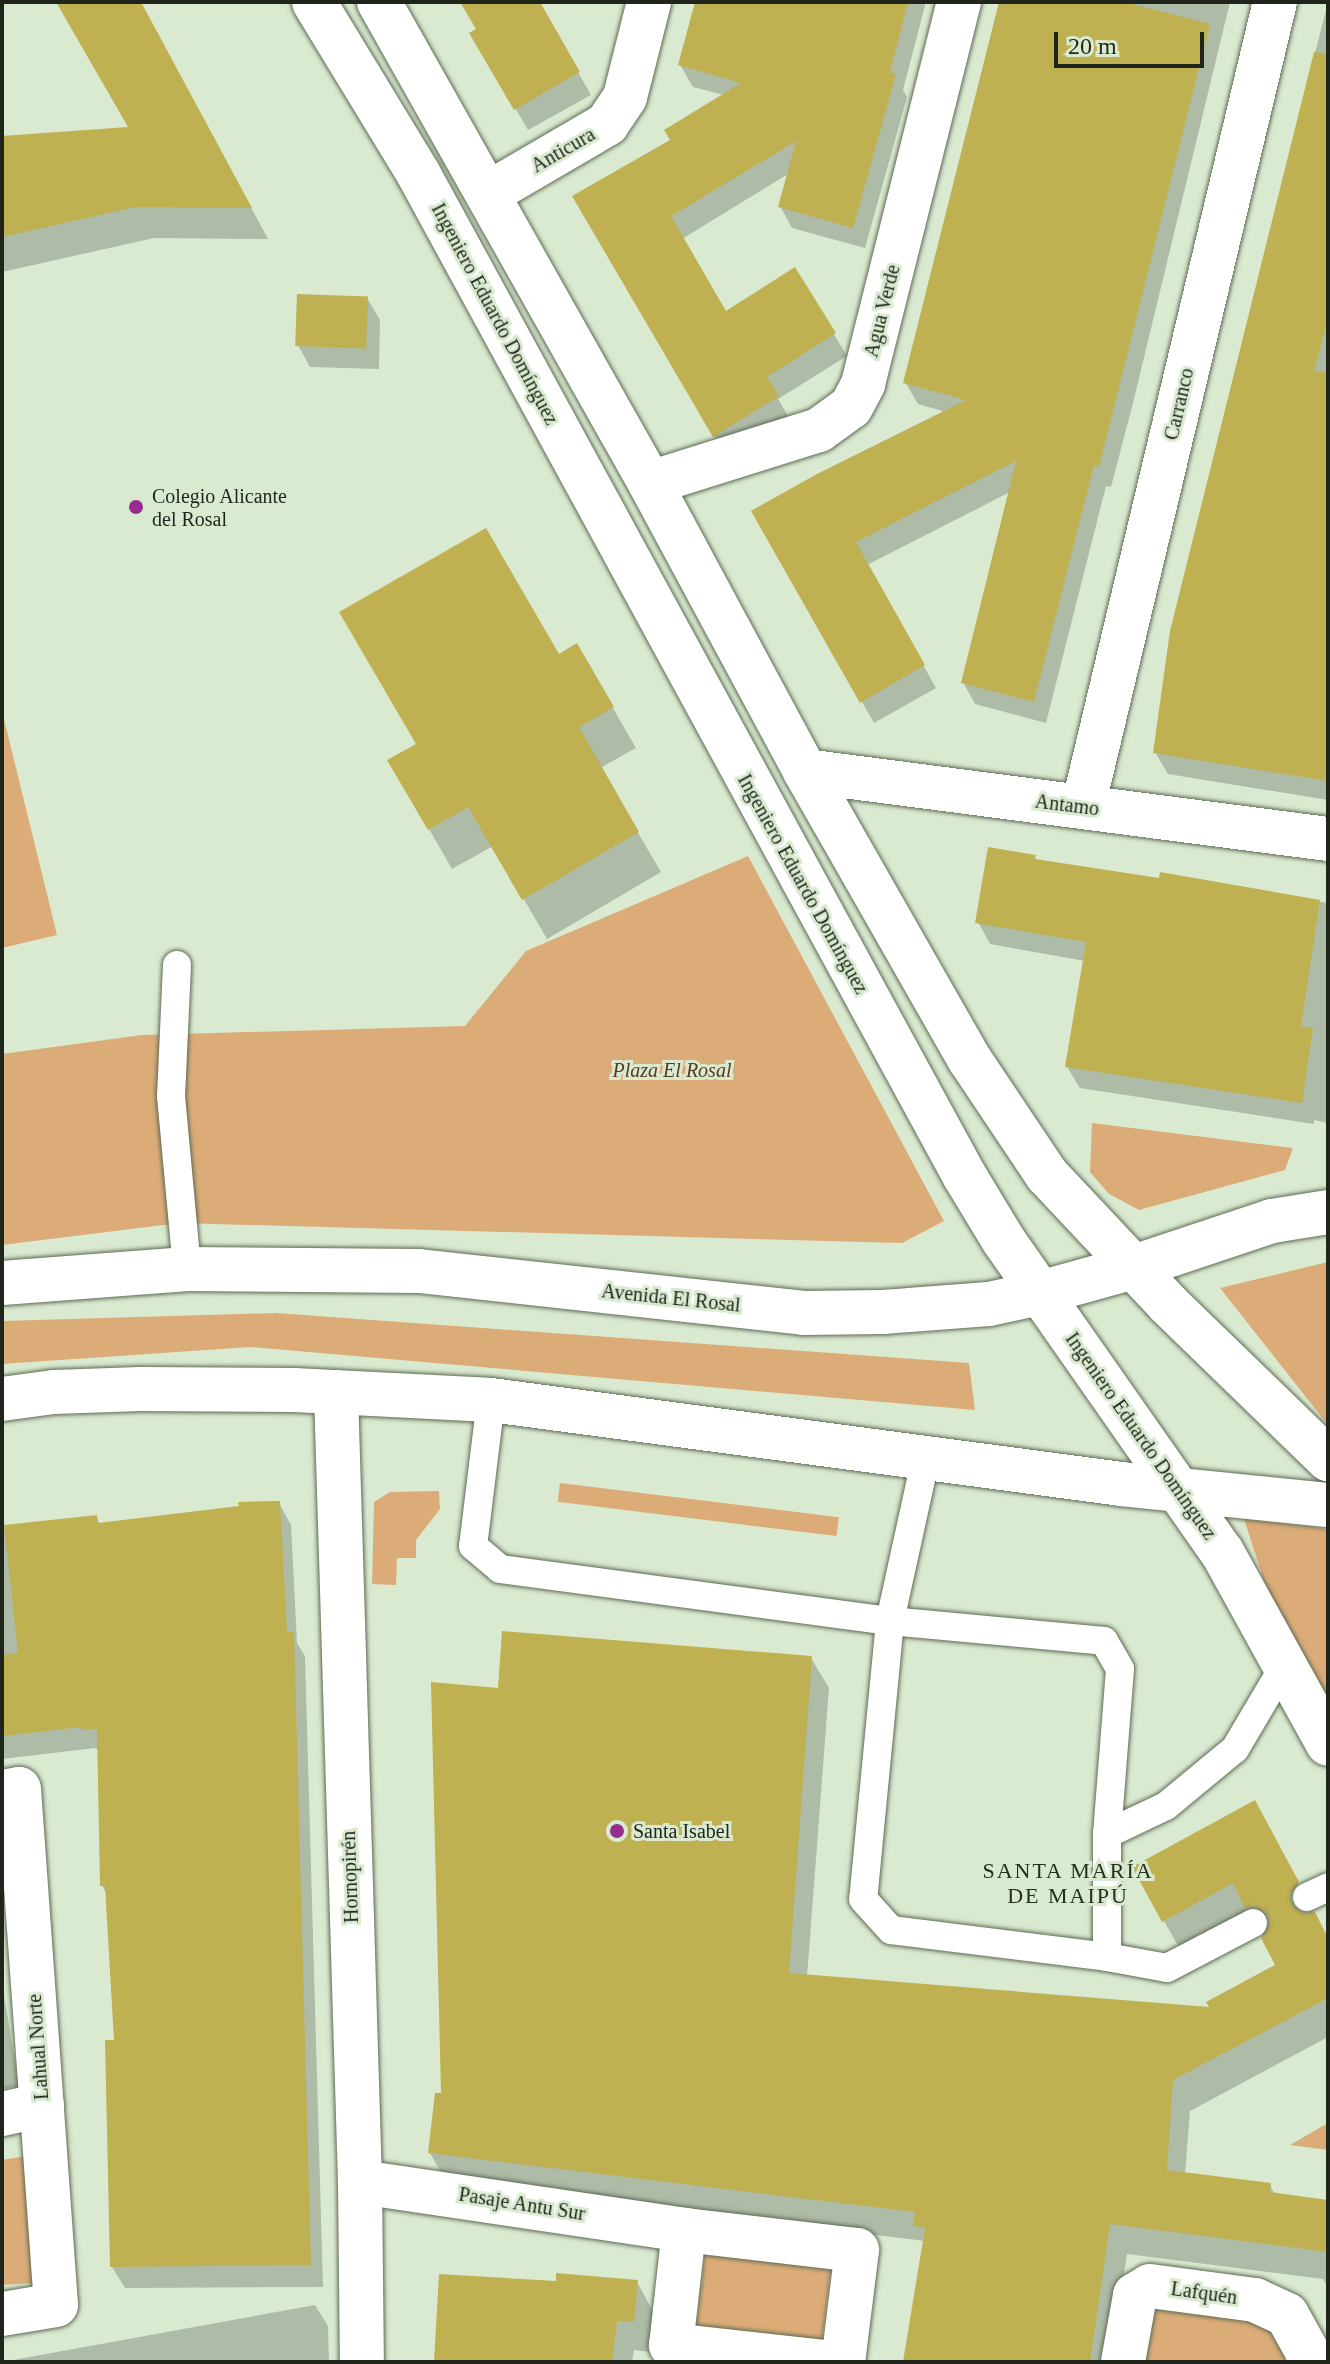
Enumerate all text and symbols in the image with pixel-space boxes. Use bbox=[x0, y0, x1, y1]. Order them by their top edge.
scale bar bbox=[1058, 16, 1208, 66]
text: 20 m bbox=[1068, 33, 1117, 59]
street label: Anticura bbox=[527, 122, 599, 178]
street label: Ingeniero Eduardo Domínguez bbox=[426, 199, 564, 429]
street label: Agua Verde bbox=[859, 262, 905, 360]
street label: Carranco bbox=[1159, 366, 1199, 442]
place label: Colegio Alicante del Rosal bbox=[152, 484, 288, 531]
marker: Colegio Alicante del Rosal bbox=[127, 498, 145, 516]
street label: Ingeniero Eduardo Domínguez bbox=[732, 770, 874, 998]
street label: Antamo bbox=[1034, 789, 1100, 821]
park label: Plaza El Rosal bbox=[613, 1058, 731, 1082]
street label: Avenida El Rosal bbox=[600, 1279, 742, 1317]
street label: Ingeniero Eduardo Domínguez bbox=[1060, 1328, 1222, 1544]
place label: Santa Isabel bbox=[633, 1819, 730, 1843]
marker: Santa Isabel bbox=[608, 1822, 626, 1840]
street label: Hornopirén bbox=[336, 1831, 364, 1923]
district label: SANTA MARÍA DE MAIPÚ bbox=[982, 1857, 1154, 1908]
street label: Lahual Norte bbox=[22, 1993, 54, 2101]
street label: Pasaje Antu Sur bbox=[456, 2182, 588, 2226]
street label: Lafquén bbox=[1169, 2276, 1239, 2310]

